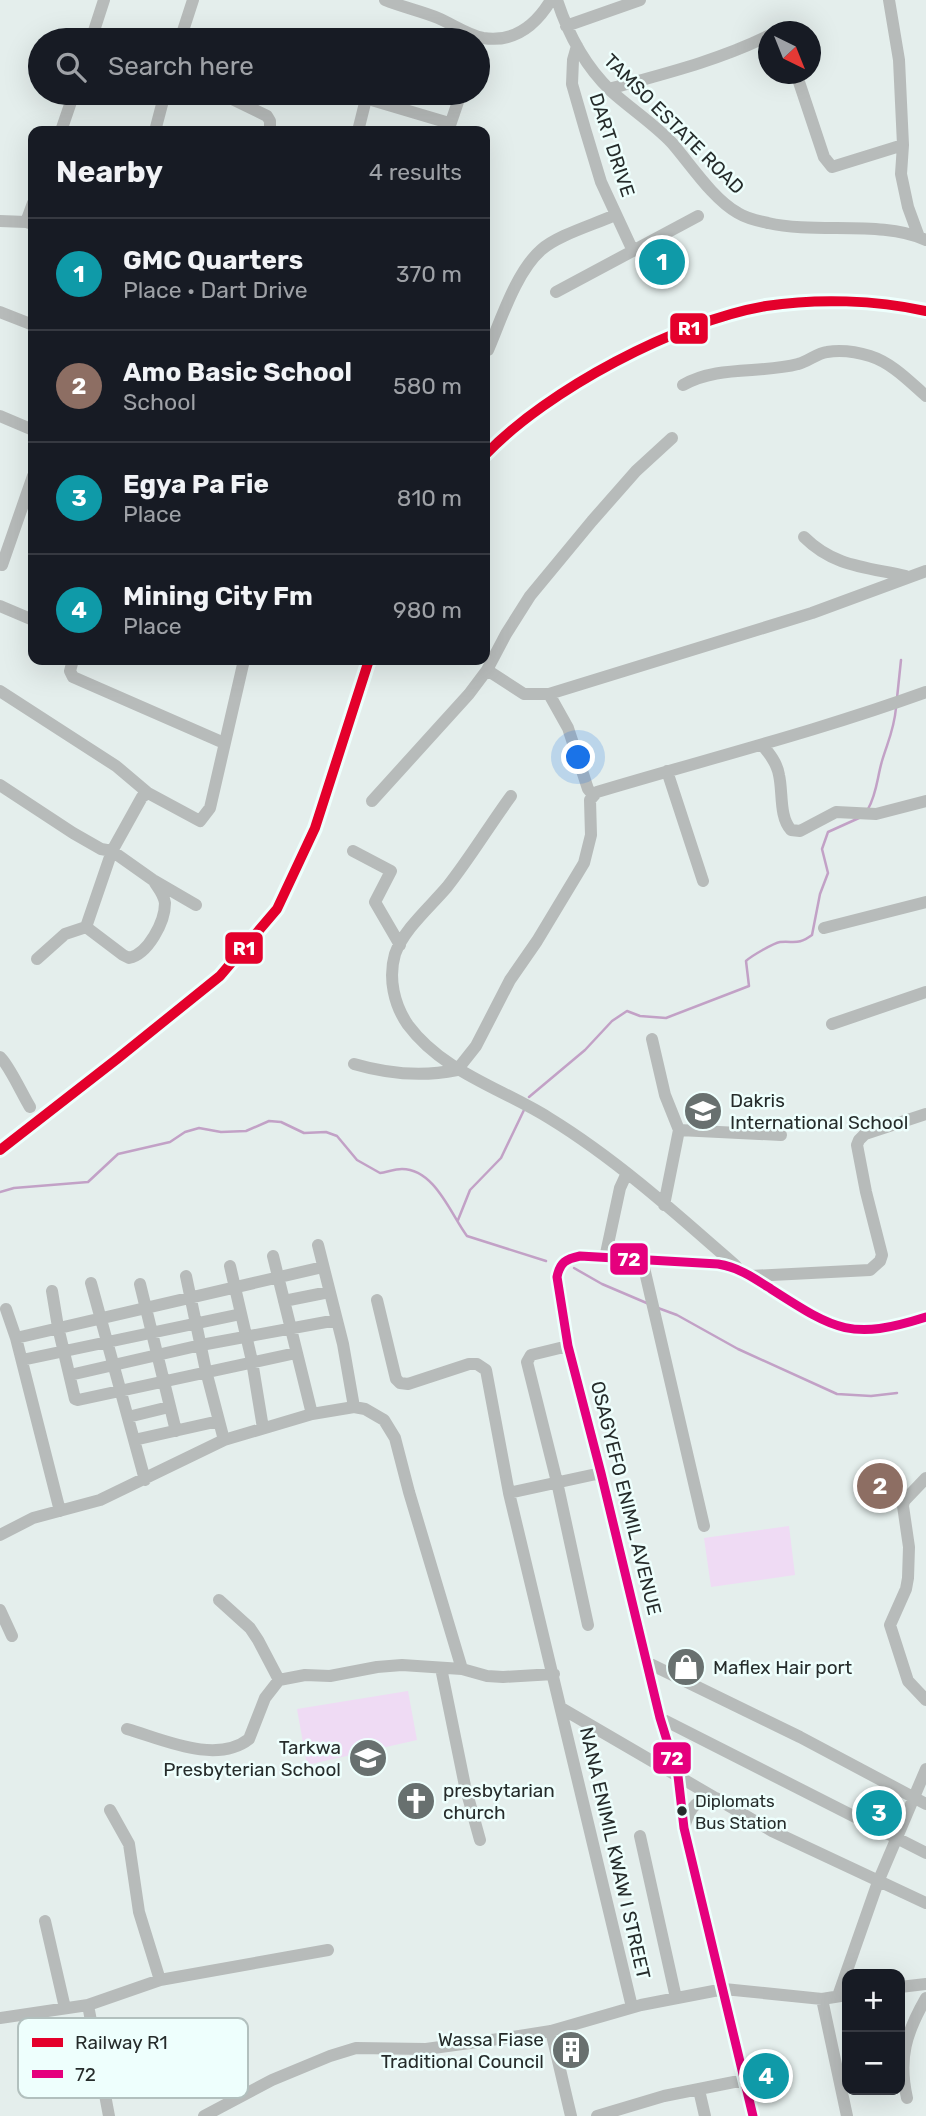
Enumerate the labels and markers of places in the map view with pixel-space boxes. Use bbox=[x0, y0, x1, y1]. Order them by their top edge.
pin: 1 bbox=[639, 236, 685, 288]
place label: Dakris International School bbox=[730, 1089, 908, 1134]
school or university icon: Dakris International School bbox=[682, 1090, 724, 1132]
pin: 2 bbox=[857, 1460, 903, 1512]
shop icon: Maflex Hair port bbox=[665, 1646, 707, 1688]
place label: Maflex Hair port bbox=[713, 1656, 853, 1679]
place label: Tarkwa Presbyterian School bbox=[163, 1736, 341, 1781]
school or university icon: Tarkwa Presbyterian School bbox=[347, 1737, 389, 1779]
place label: presbytarian church bbox=[443, 1779, 555, 1824]
church icon: presbytarian church bbox=[395, 1780, 437, 1822]
pin: 3 bbox=[856, 1787, 902, 1839]
place label: Diplomats Bus Station bbox=[695, 1791, 787, 1833]
marker: Diplomats Bus Station bbox=[675, 1804, 689, 1818]
place label: Wassa Fiase Traditional Council bbox=[381, 2028, 544, 2073]
building icon: Wassa Fiase Traditional Council bbox=[550, 2029, 592, 2071]
pin: 4 bbox=[743, 2050, 789, 2102]

